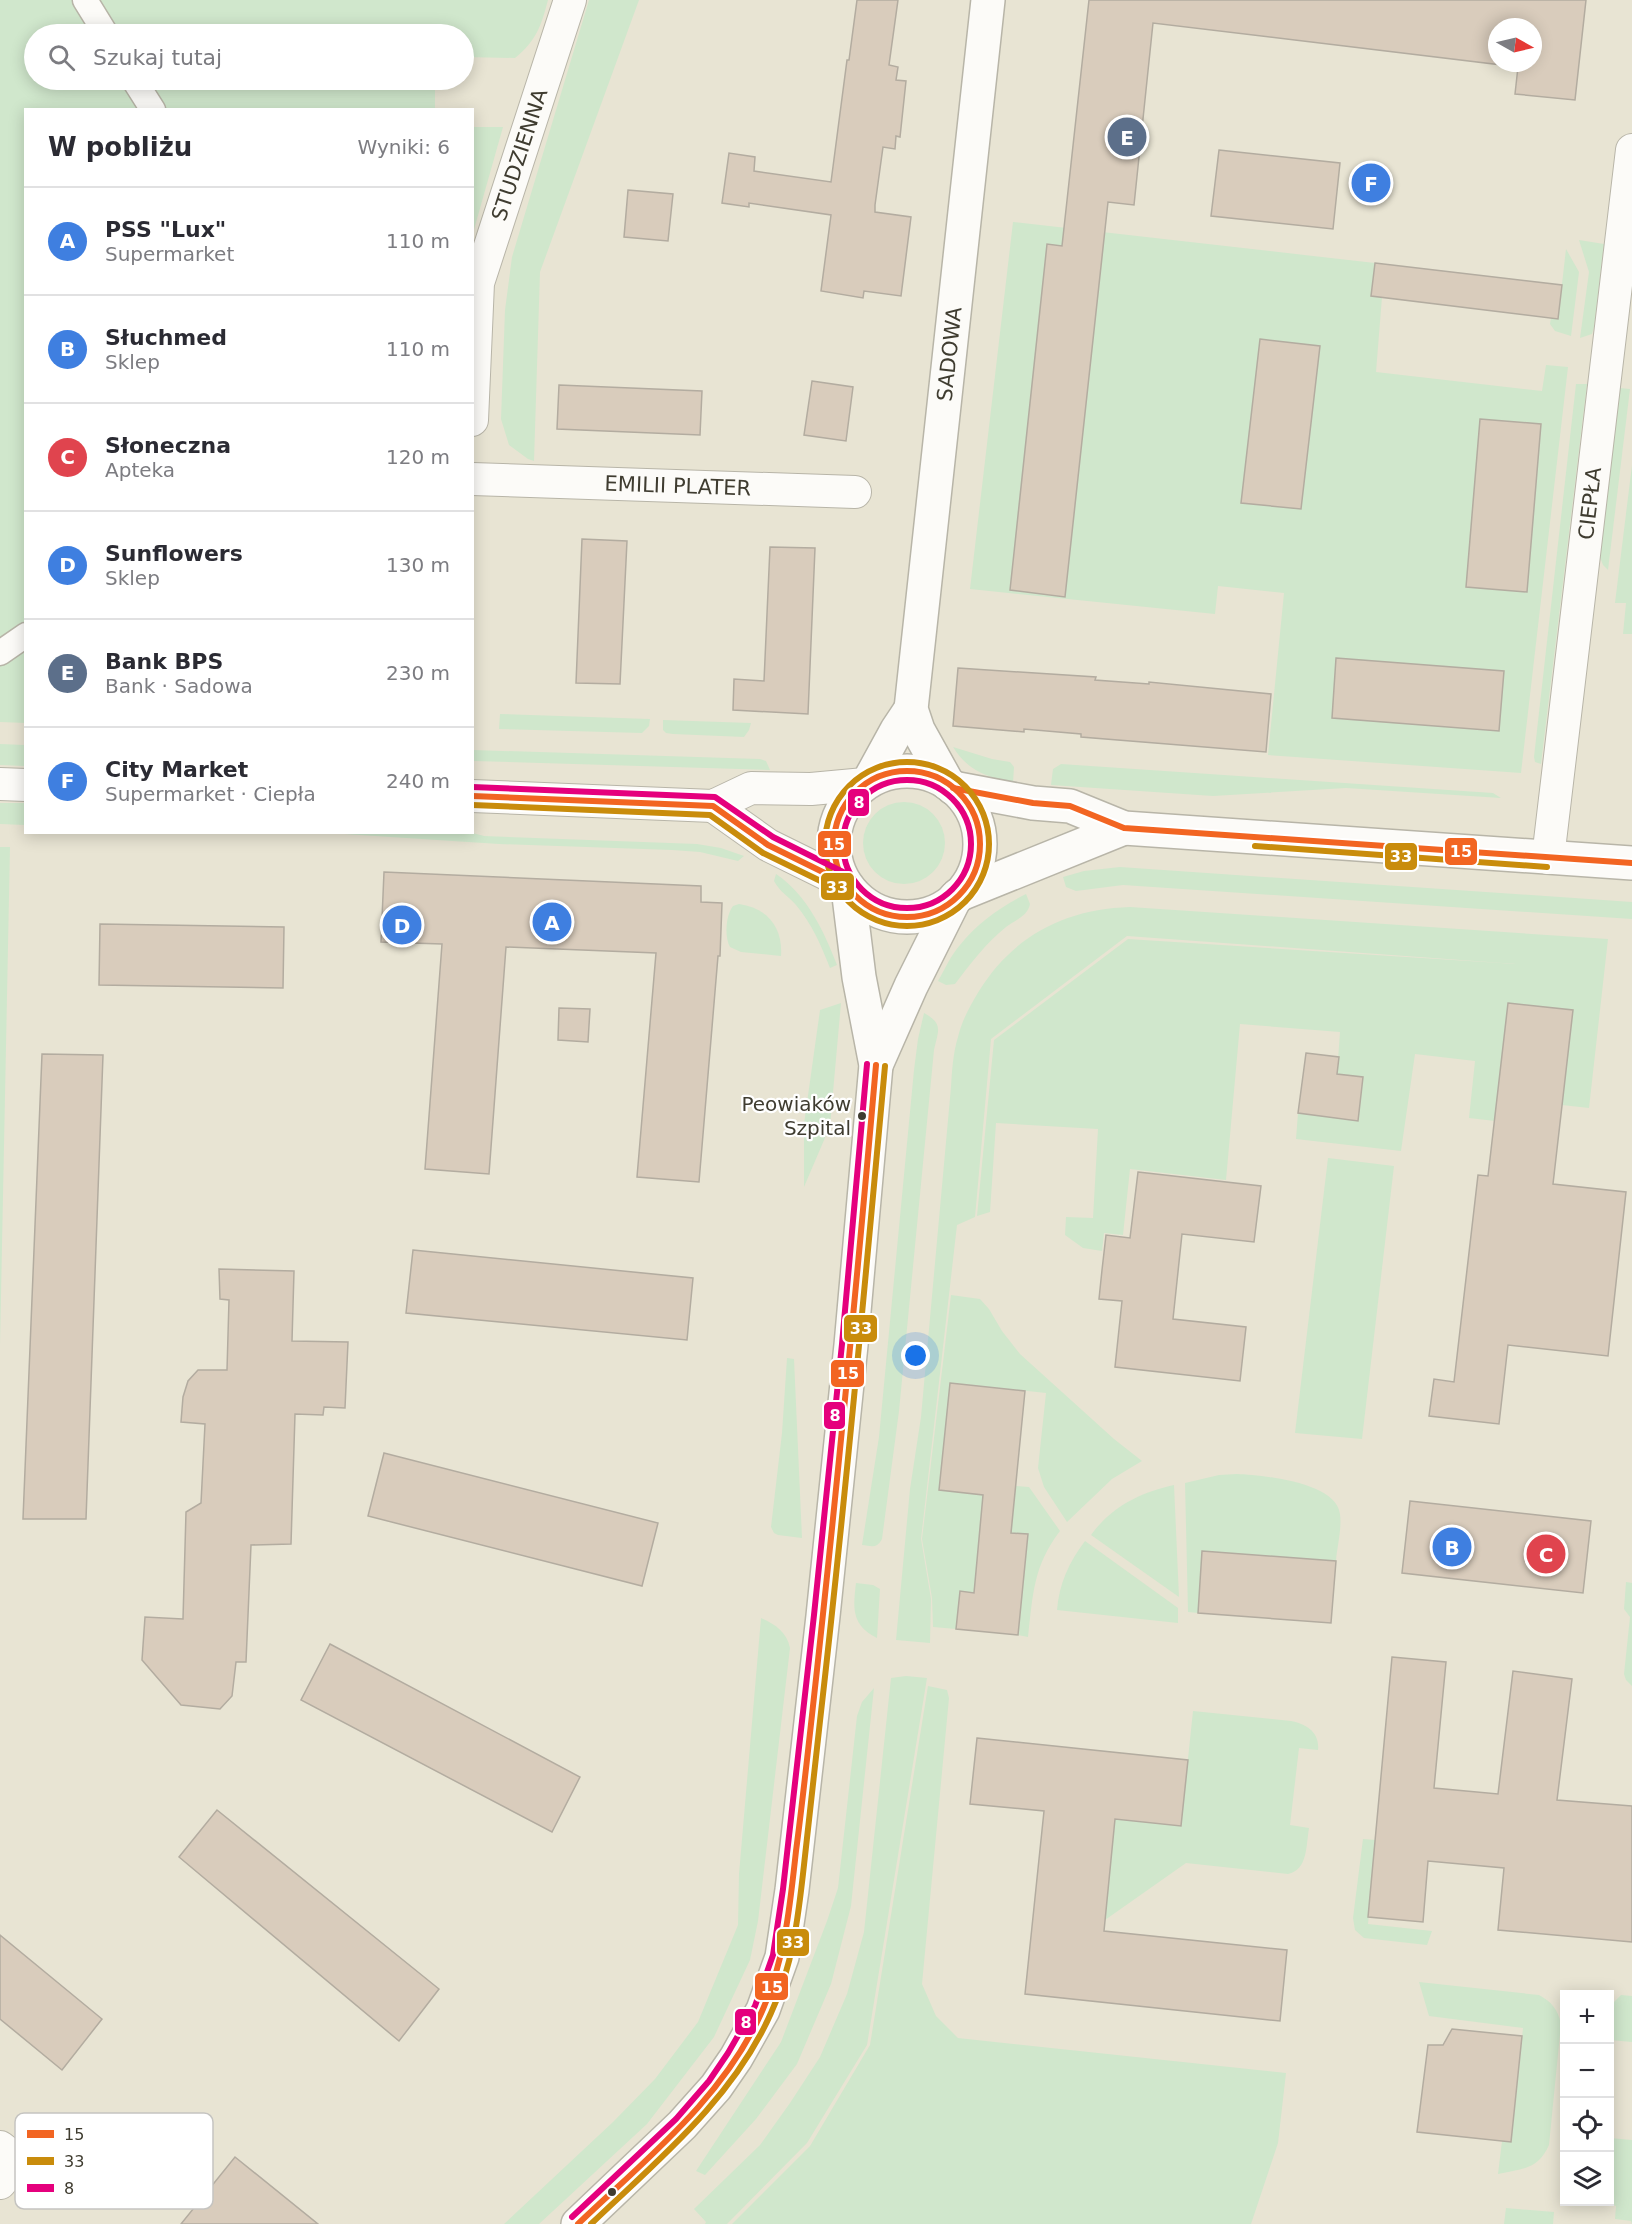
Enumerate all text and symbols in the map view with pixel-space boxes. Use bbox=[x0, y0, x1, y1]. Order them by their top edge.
north arrow bbox=[1488, 18, 1542, 72]
search box bbox=[24, 24, 474, 90]
icon: search bbox=[45, 41, 78, 74]
text: Szukaj tutaj bbox=[93, 45, 222, 70]
street label: STUDZIENNA bbox=[487, 85, 553, 224]
pin: E bbox=[1108, 114, 1146, 160]
text: W pobliżu bbox=[48, 132, 192, 162]
text: Wyniki: 6 bbox=[358, 135, 450, 159]
pin: F bbox=[1352, 160, 1390, 206]
text: PSS "Lux" bbox=[105, 217, 226, 242]
text: A bbox=[60, 229, 75, 253]
text: 110 m bbox=[386, 229, 450, 253]
text: Supermarket bbox=[105, 242, 234, 266]
street label: SADOWA bbox=[933, 305, 967, 402]
text: Słuchmed bbox=[105, 325, 227, 350]
text: B bbox=[60, 337, 75, 361]
text: 110 m bbox=[386, 337, 450, 361]
text: Sklep bbox=[105, 350, 160, 374]
text: Słoneczna bbox=[105, 433, 231, 458]
text: C bbox=[60, 445, 75, 469]
text: 120 m bbox=[386, 445, 450, 469]
text: Apteka bbox=[105, 458, 175, 482]
street label: CIEPŁA bbox=[1574, 465, 1606, 541]
street label: EMILII PLATER bbox=[604, 472, 752, 500]
text: Sunflowers bbox=[105, 541, 243, 566]
text: D bbox=[59, 553, 76, 577]
text: 130 m bbox=[386, 553, 450, 577]
text: Sklep bbox=[105, 566, 160, 590]
text: Bank BPS bbox=[105, 649, 223, 674]
text: E bbox=[61, 661, 74, 685]
text: 230 m bbox=[386, 661, 450, 685]
text: Bank · Sadowa bbox=[105, 674, 253, 698]
text: City Market bbox=[105, 757, 248, 782]
text: F bbox=[61, 769, 74, 793]
text: 240 m bbox=[386, 769, 450, 793]
text: Supermarket · Ciepła bbox=[105, 782, 316, 806]
line badge: 8 bbox=[847, 788, 870, 817]
text: 8 bbox=[853, 793, 865, 812]
line badge: 15 bbox=[817, 830, 852, 858]
text: 15 bbox=[823, 835, 845, 854]
line badge: 15 bbox=[1444, 837, 1478, 866]
line badge: 33 bbox=[1384, 842, 1418, 871]
text: 15 bbox=[1450, 842, 1472, 861]
text: 33 bbox=[1390, 847, 1412, 866]
line badge: 33 bbox=[820, 872, 855, 901]
text: 33 bbox=[826, 878, 848, 897]
pin: A bbox=[532, 900, 572, 944]
pin: D bbox=[382, 902, 422, 948]
place label: Peowiaków Szpital bbox=[741, 1092, 851, 1140]
marker: Peowiaków Szpital bbox=[856, 1110, 868, 1122]
line badge: 33 bbox=[843, 1314, 878, 1343]
text: 33 bbox=[850, 1319, 872, 1338]
your location bbox=[901, 1341, 930, 1370]
line badge: 15 bbox=[830, 1359, 865, 1388]
text: 15 bbox=[837, 1364, 859, 1383]
line badge: 8 bbox=[823, 1401, 846, 1430]
text: 8 bbox=[829, 1406, 841, 1425]
pin: B bbox=[1432, 1524, 1472, 1570]
pin: C bbox=[1526, 1532, 1566, 1576]
line badge: 33 bbox=[776, 1928, 810, 1957]
text: 33 bbox=[782, 1933, 804, 1952]
line badge: 15 bbox=[754, 1972, 789, 2001]
text: 15 bbox=[761, 1978, 783, 1997]
map controls bbox=[1560, 1990, 1614, 2206]
button: + bbox=[1560, 1990, 1614, 2044]
line badge: 8 bbox=[734, 2008, 757, 2036]
text: 8 bbox=[740, 2013, 752, 2032]
button: − bbox=[1560, 2044, 1614, 2098]
button: locate bbox=[1560, 2098, 1614, 2152]
legend bbox=[15, 2113, 213, 2209]
text: 15 bbox=[64, 2125, 84, 2144]
text: 33 bbox=[64, 2152, 84, 2171]
button: layers bbox=[1560, 2152, 1614, 2206]
text: 8 bbox=[64, 2179, 74, 2198]
unlabelled marker bbox=[606, 2186, 618, 2198]

